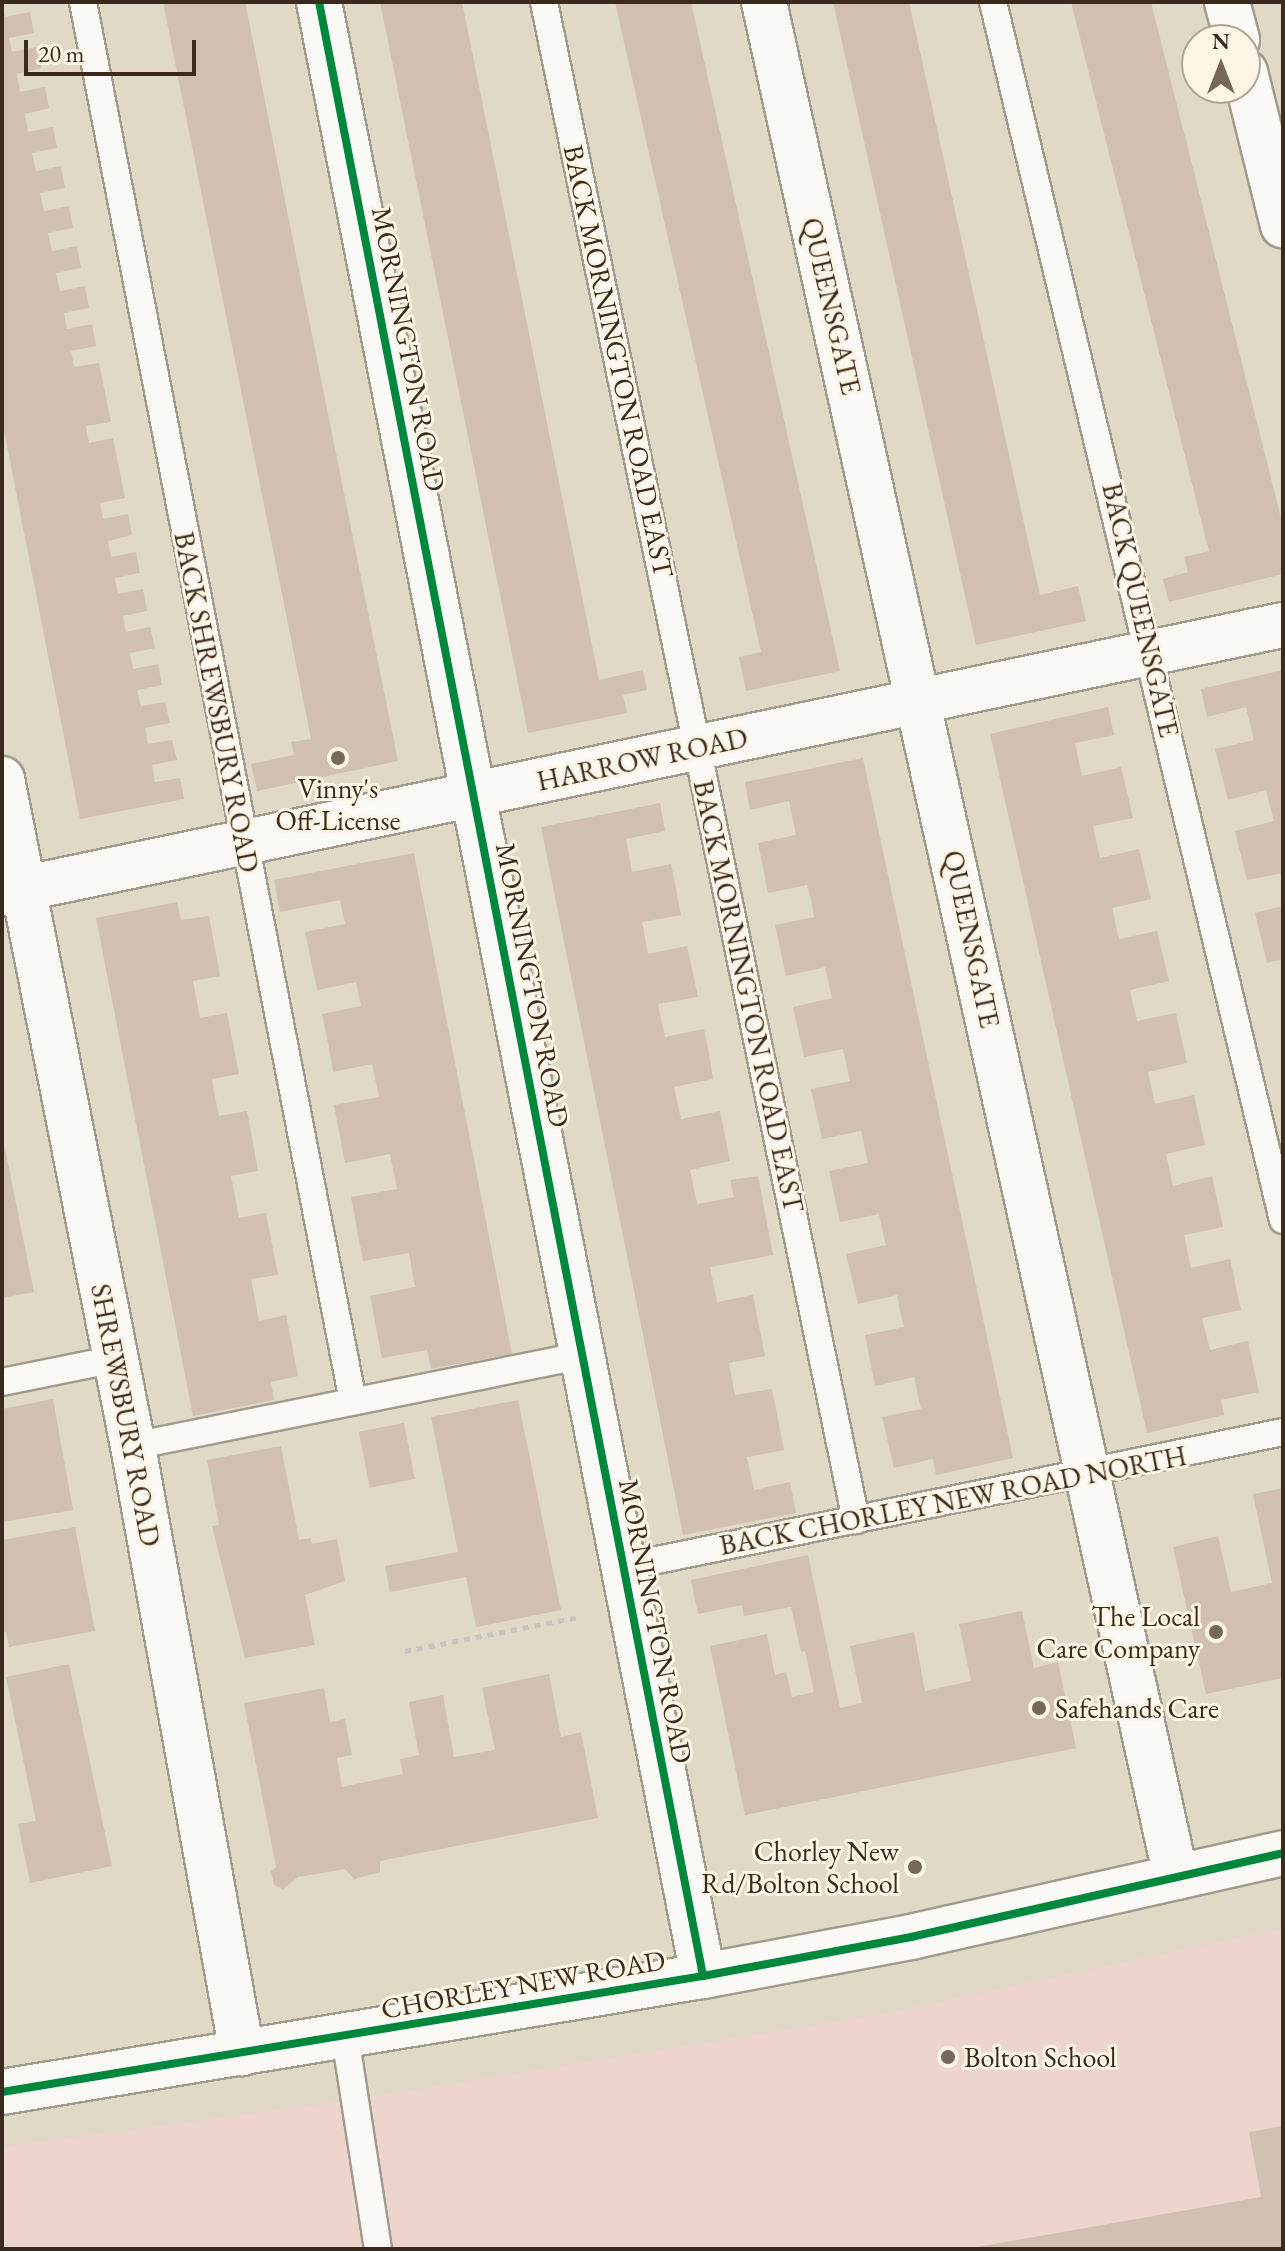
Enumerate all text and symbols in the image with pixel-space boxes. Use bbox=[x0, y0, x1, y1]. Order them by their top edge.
scale bar bbox=[28, 24, 200, 74]
north arrow bbox=[1181, 24, 1261, 104]
text: N bbox=[1212, 27, 1230, 56]
text: 20 m bbox=[38, 38, 85, 69]
street label: BACK MORNINGTON ROAD EAST bbox=[557, 142, 681, 580]
street label: MORNINGTON ROAD bbox=[365, 204, 453, 494]
street label: QUEENSGATE bbox=[795, 214, 869, 398]
street label: BACK QUEENSGATE bbox=[1095, 480, 1187, 740]
street label: BACK SHREWSBURY ROAD bbox=[167, 529, 267, 875]
street label: HARROW ROAD bbox=[534, 720, 750, 798]
marker: Vinny's Off-License bbox=[329, 749, 347, 767]
place label: Vinny's Off-License bbox=[276, 771, 400, 837]
street label: BACK MORNINGTON ROAD EAST bbox=[687, 777, 811, 1215]
street label: MORNINGTON ROAD bbox=[489, 840, 577, 1130]
street label: QUEENSGATE bbox=[937, 847, 1007, 1031]
street label: SHREWSBURY ROAD bbox=[84, 1281, 168, 1549]
street label: BACK CHORLEY NEW ROAD NORTH bbox=[717, 1438, 1189, 1562]
street label: MORNINGTON ROAD bbox=[612, 1476, 700, 1766]
place label: The Local Care Company bbox=[1036, 1599, 1200, 1665]
marker: The Local Care Company bbox=[1207, 1623, 1225, 1641]
place label: Safehands Care bbox=[1055, 1691, 1219, 1725]
marker: Safehands Care bbox=[1030, 1699, 1048, 1717]
place label: Chorley New Rd/Bolton School bbox=[701, 1834, 899, 1900]
marker: Chorley New Rd/Bolton School bbox=[906, 1858, 924, 1876]
street label: CHORLEY NEW ROAD bbox=[378, 1942, 668, 2026]
place label: Bolton School bbox=[964, 2040, 1116, 2074]
marker: Bolton School bbox=[939, 2048, 957, 2066]

